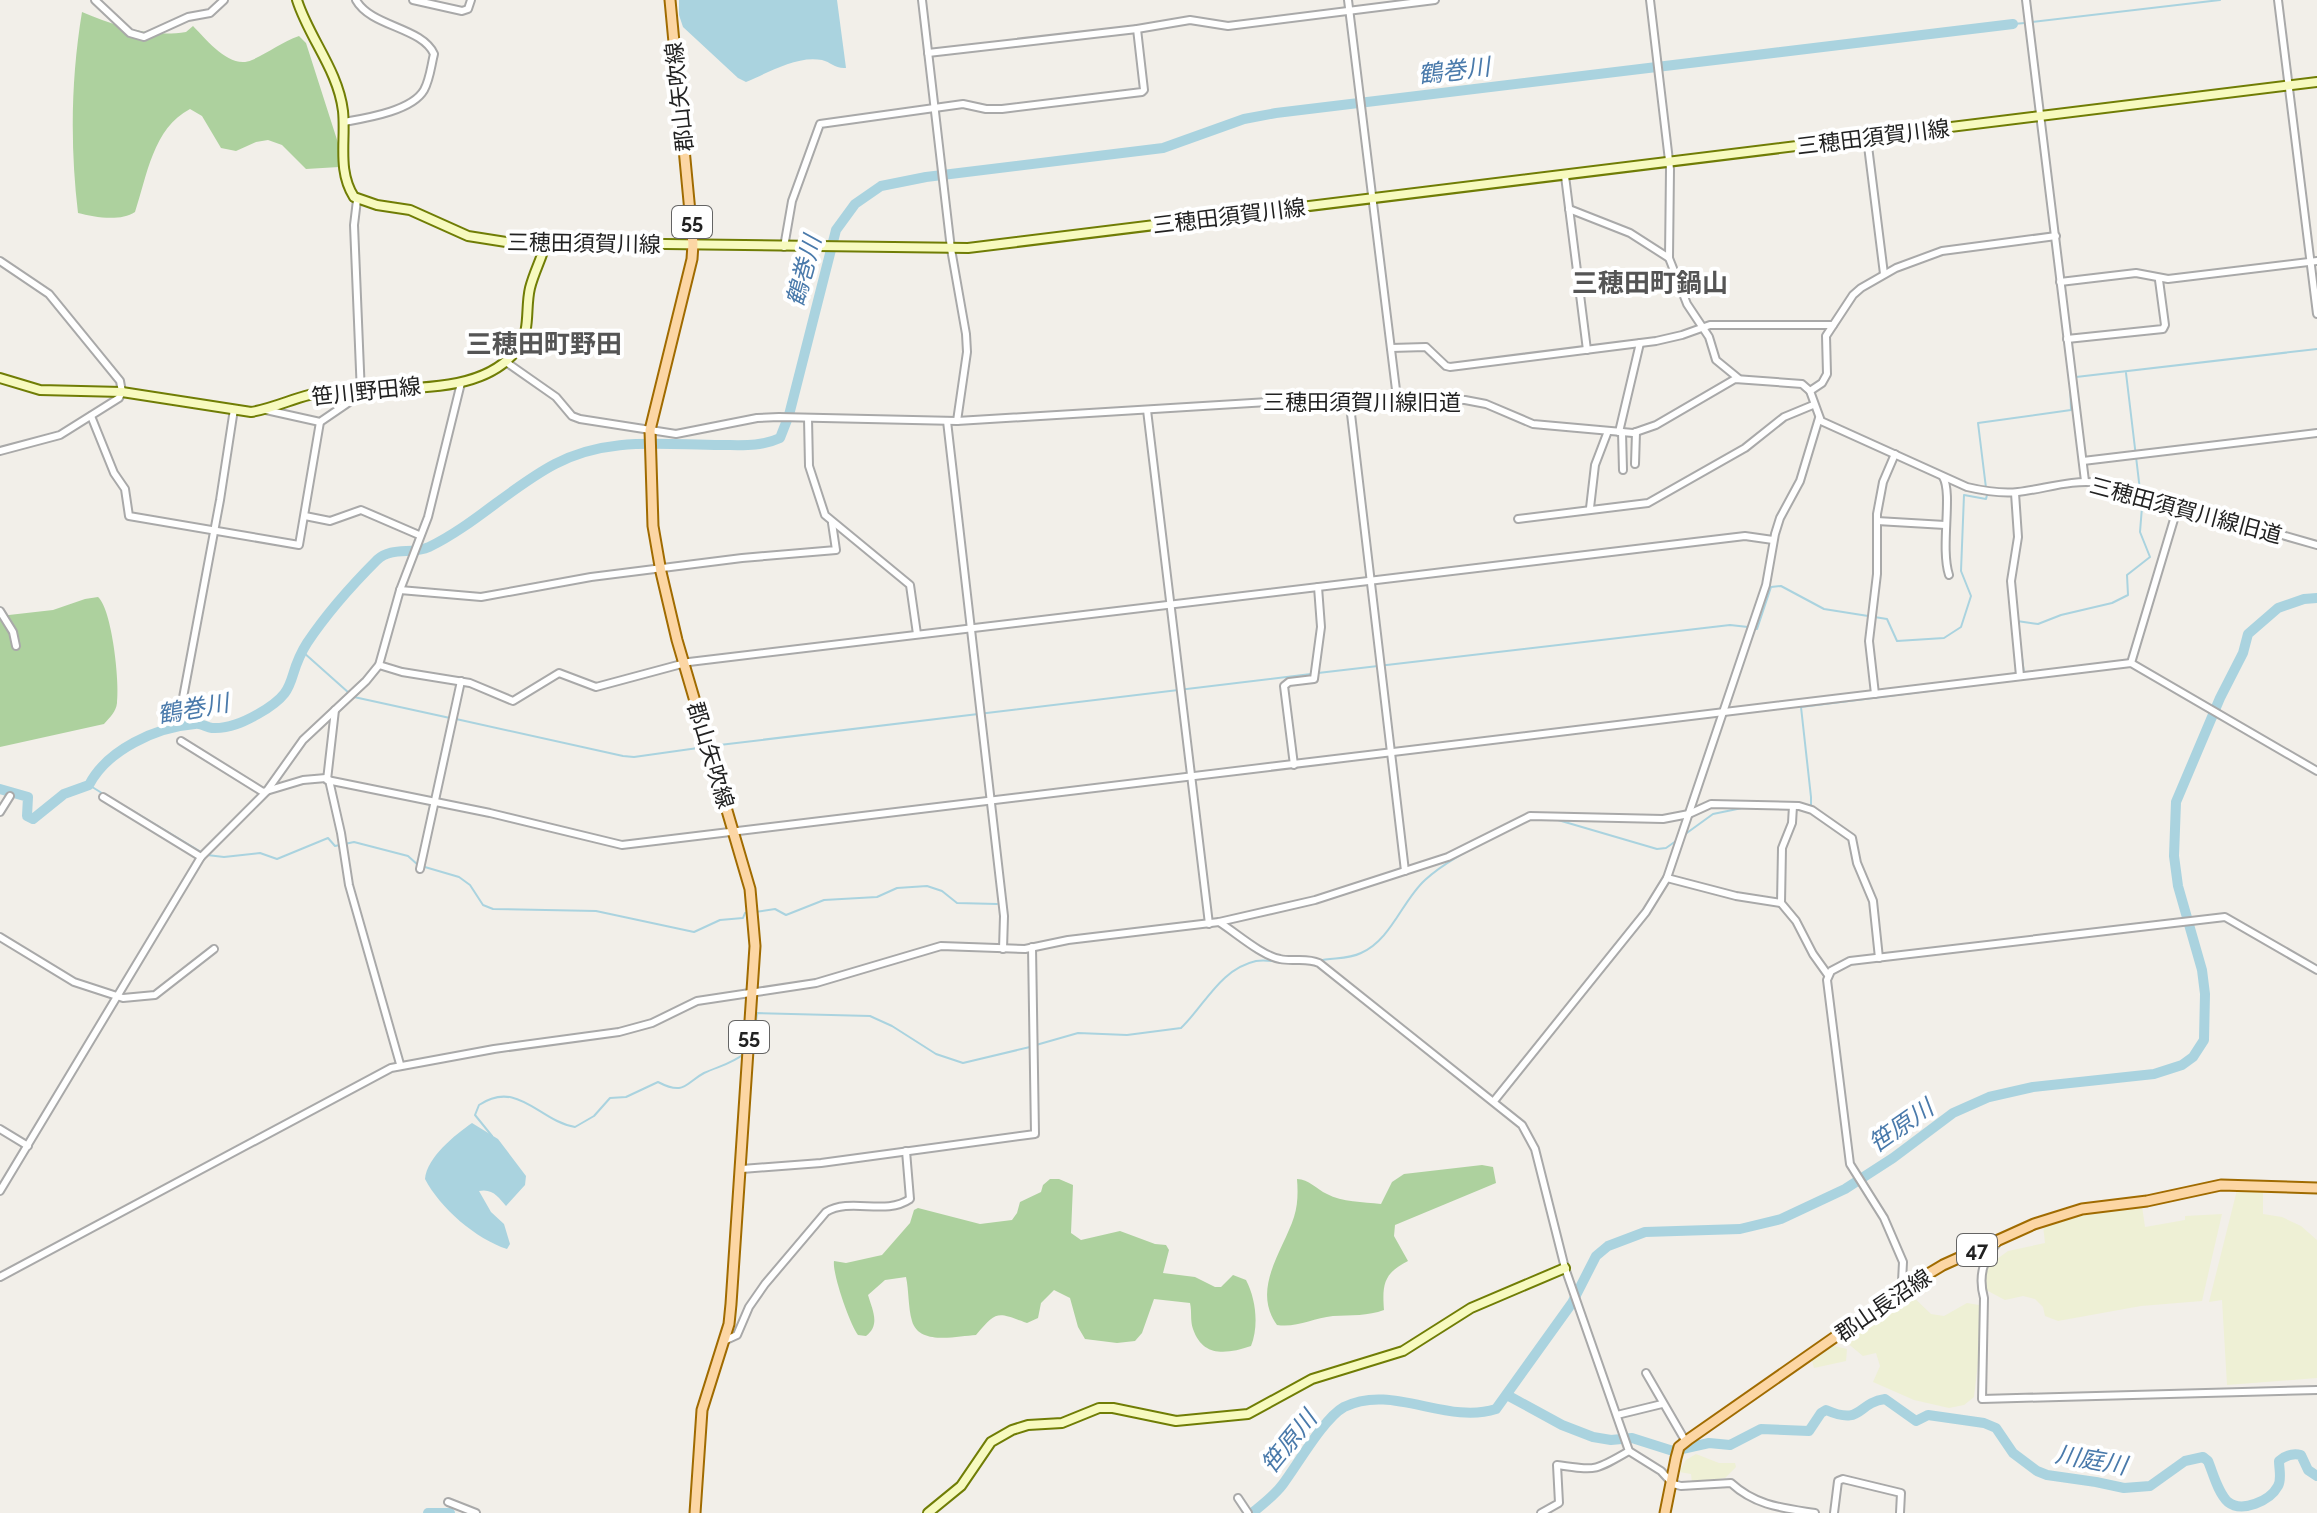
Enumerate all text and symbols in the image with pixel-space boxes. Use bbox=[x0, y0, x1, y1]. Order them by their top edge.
street label: 郡山矢吹線 bbox=[660, 41, 698, 153]
water label: 鶴巻川 bbox=[1416, 51, 1494, 89]
street label: 三穂田須賀川線 bbox=[1795, 115, 1951, 159]
street label: 三穂田須賀川線 bbox=[1151, 194, 1307, 238]
road number: 55 bbox=[672, 206, 712, 238]
street label: 三穂田須賀川線 bbox=[507, 229, 661, 257]
water label: 鶴巻川 bbox=[780, 229, 828, 309]
district label: 三穂田町鍋山 bbox=[1572, 268, 1728, 298]
district label: 三穂田町野田 bbox=[466, 329, 622, 359]
street label: 笹川野田線 bbox=[310, 372, 422, 410]
street label: 三穂田須賀川線旧道 bbox=[1263, 389, 1461, 415]
street label: 三穂田須賀川線旧道 bbox=[2087, 472, 2285, 548]
water label: 鶴巻川 bbox=[155, 687, 234, 729]
street label: 郡山矢吹線 bbox=[682, 699, 740, 811]
road number: 55 bbox=[729, 1021, 769, 1053]
water label: 笹原川 bbox=[1863, 1091, 1941, 1158]
road number: 47 bbox=[1957, 1234, 1997, 1266]
street label: 郡山長沼線 bbox=[1830, 1263, 1936, 1347]
water label: 笹原川 bbox=[1255, 1402, 1324, 1479]
water label: 川庭川 bbox=[2053, 1439, 2132, 1481]

